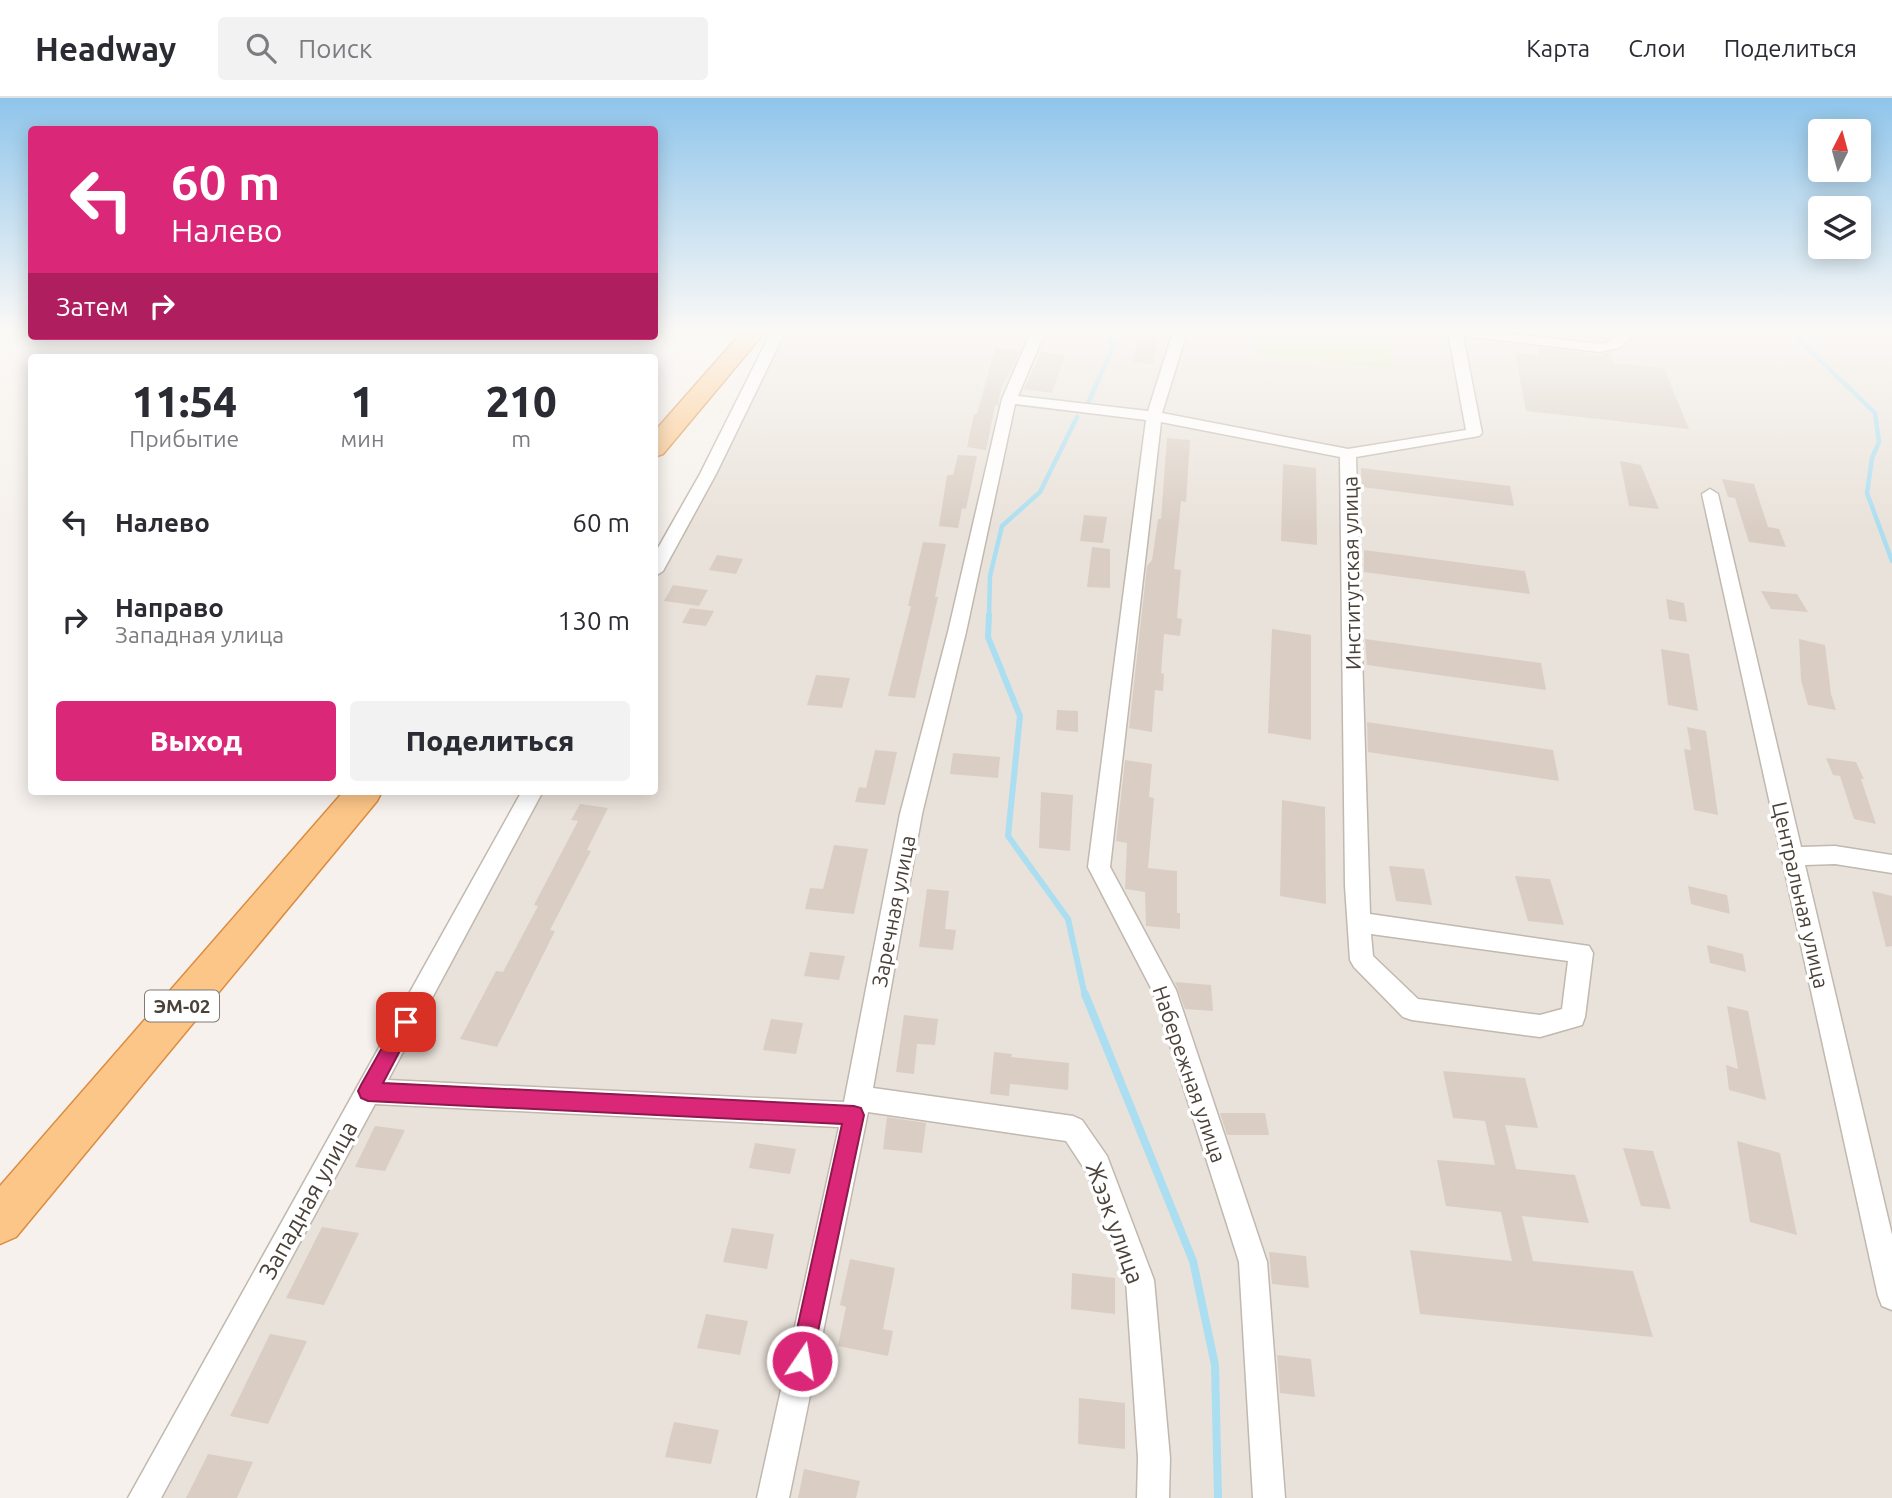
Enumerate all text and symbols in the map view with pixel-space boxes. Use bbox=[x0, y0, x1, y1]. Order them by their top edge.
search box bbox=[218, 17, 708, 80]
icon: search bbox=[242, 29, 280, 67]
text: Headway bbox=[35, 30, 176, 67]
text: Поиск bbox=[298, 34, 372, 63]
text: Карта bbox=[1526, 35, 1590, 62]
text: Слои bbox=[1628, 35, 1686, 62]
text: Поделиться bbox=[1724, 35, 1857, 62]
north arrow bbox=[1808, 119, 1871, 182]
map controls bbox=[1808, 119, 1871, 259]
icon: left bbox=[56, 154, 147, 245]
text: 60 m bbox=[171, 154, 280, 209]
button: layers bbox=[1808, 196, 1871, 259]
text: Налево bbox=[171, 212, 283, 248]
icon: right bbox=[143, 287, 181, 325]
text: Затем bbox=[56, 292, 129, 321]
text: 11:54 bbox=[132, 378, 237, 425]
text: 1 bbox=[351, 378, 374, 425]
text: 210 bbox=[486, 378, 557, 425]
text: Прибытие bbox=[129, 426, 239, 451]
text: мин bbox=[341, 426, 384, 451]
text: m bbox=[511, 426, 531, 451]
street label: Институтская улица bbox=[1337, 476, 1365, 670]
icon: left bbox=[56, 503, 94, 541]
text: Налево bbox=[115, 508, 210, 537]
text: 60 m bbox=[572, 508, 630, 537]
text: Направо bbox=[115, 593, 224, 622]
icon: right bbox=[56, 601, 94, 639]
text: 130 m bbox=[558, 606, 630, 635]
text: Западная улица bbox=[115, 622, 284, 647]
button: Выход bbox=[56, 701, 336, 781]
button: Поделиться bbox=[350, 701, 630, 781]
street label: Центральная улица bbox=[1768, 799, 1834, 991]
street label: Заречная улица bbox=[867, 833, 919, 989]
street label: Набережная улица bbox=[1148, 982, 1232, 1166]
road number: ЭМ-02 bbox=[145, 991, 219, 1022]
pin bbox=[376, 992, 436, 1052]
icon: arrive bbox=[387, 1003, 425, 1041]
street label: Западная улица bbox=[253, 1116, 363, 1284]
street label: Жээк улица bbox=[1081, 1159, 1149, 1287]
position arrow bbox=[765, 1324, 839, 1398]

